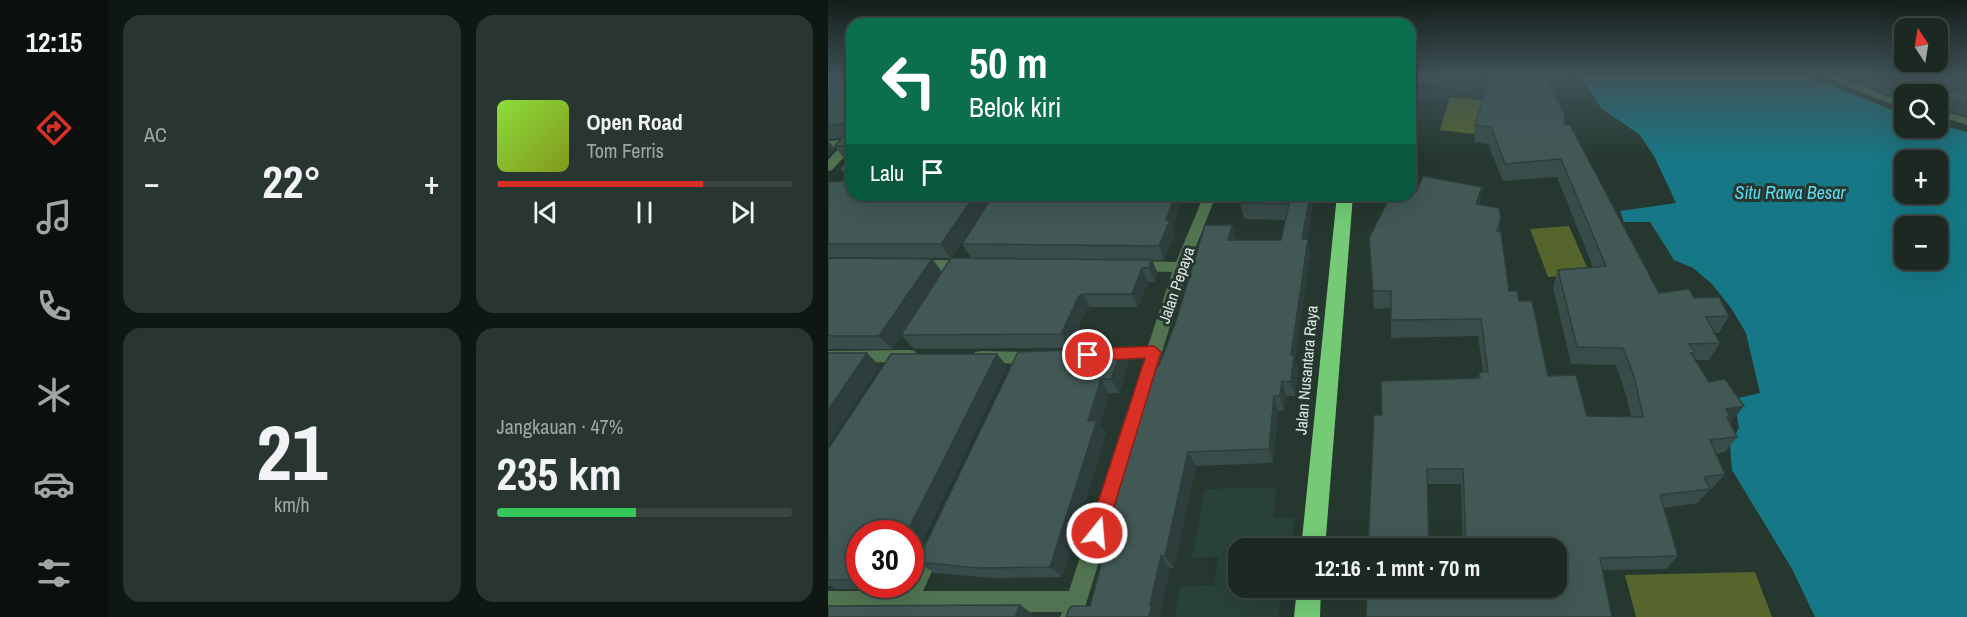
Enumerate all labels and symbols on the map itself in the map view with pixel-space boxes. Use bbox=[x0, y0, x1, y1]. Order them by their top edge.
north arrow bbox=[1894, 18, 1948, 72]
water label: Situ Rawa Besar bbox=[1735, 180, 1846, 205]
street label: Jalan Pepaya bbox=[1153, 243, 1200, 326]
street label: Jalan Nusantara Raya bbox=[1289, 304, 1323, 436]
pin bbox=[1062, 329, 1113, 380]
position arrow bbox=[1065, 501, 1129, 565]
speed limit sign: 30 bbox=[846, 520, 924, 598]

